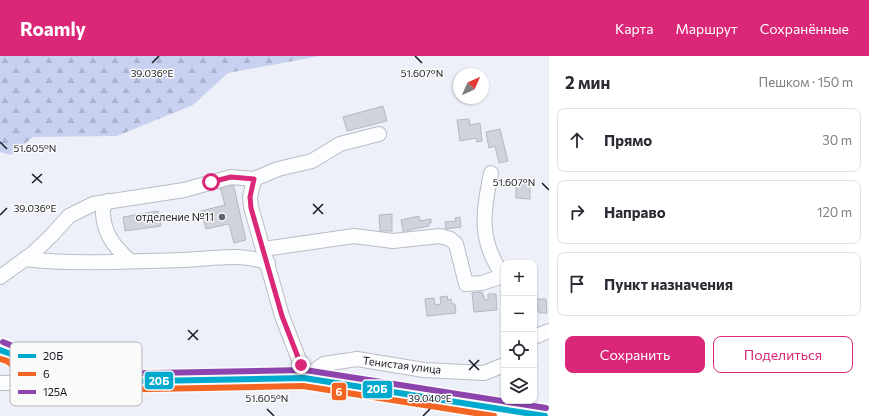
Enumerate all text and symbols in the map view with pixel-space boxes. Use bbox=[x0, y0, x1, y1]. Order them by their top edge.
text: Roamly bbox=[20, 17, 86, 40]
text: Карта bbox=[615, 20, 653, 37]
text: Маршрут bbox=[675, 20, 738, 37]
text: Сохранённые bbox=[760, 20, 849, 37]
text: 39.036°E bbox=[131, 67, 173, 79]
text: 51.607°N bbox=[401, 67, 443, 79]
north arrow bbox=[453, 68, 489, 104]
text: 2 мин bbox=[565, 72, 610, 93]
text: Пешком · 150 m bbox=[759, 74, 853, 90]
icon: ahead bbox=[566, 129, 588, 151]
text: Прямо bbox=[604, 131, 652, 149]
text: 30 m bbox=[822, 132, 852, 148]
text: 51.605°N bbox=[14, 142, 56, 154]
route start bbox=[202, 173, 220, 191]
text: 51.607°N bbox=[493, 176, 535, 188]
icon: right bbox=[566, 201, 588, 223]
text: 39.036°E bbox=[14, 202, 56, 214]
text: Направо bbox=[604, 203, 666, 221]
text: 120 m bbox=[817, 204, 852, 220]
place label: отделение №11 bbox=[135, 210, 214, 223]
marker: отделение №11 bbox=[217, 212, 227, 222]
map controls bbox=[501, 260, 537, 404]
button: + bbox=[501, 260, 537, 296]
icon: arrive bbox=[566, 273, 588, 295]
text: Пункт назначения bbox=[604, 275, 733, 293]
button: − bbox=[501, 296, 537, 332]
button: locate bbox=[501, 332, 537, 368]
button: Сохранить bbox=[565, 336, 705, 373]
button: Поделиться bbox=[713, 336, 853, 373]
legend bbox=[10, 342, 142, 406]
text: 20Б bbox=[43, 349, 63, 362]
street label: Тенистая улица bbox=[362, 353, 442, 376]
route end bbox=[292, 356, 310, 374]
text: 6 bbox=[43, 367, 50, 380]
button: layers bbox=[501, 368, 537, 404]
line badge: 20Б bbox=[144, 371, 174, 390]
text: 20Б bbox=[149, 374, 169, 387]
line badge: 20Б bbox=[362, 380, 393, 399]
line badge: 6 bbox=[331, 382, 347, 401]
text: 20Б bbox=[367, 382, 387, 395]
text: 125А bbox=[43, 385, 68, 398]
text: 6 bbox=[336, 385, 343, 398]
text: 51.605°N bbox=[246, 392, 288, 404]
text: 39.040°E bbox=[408, 392, 452, 404]

